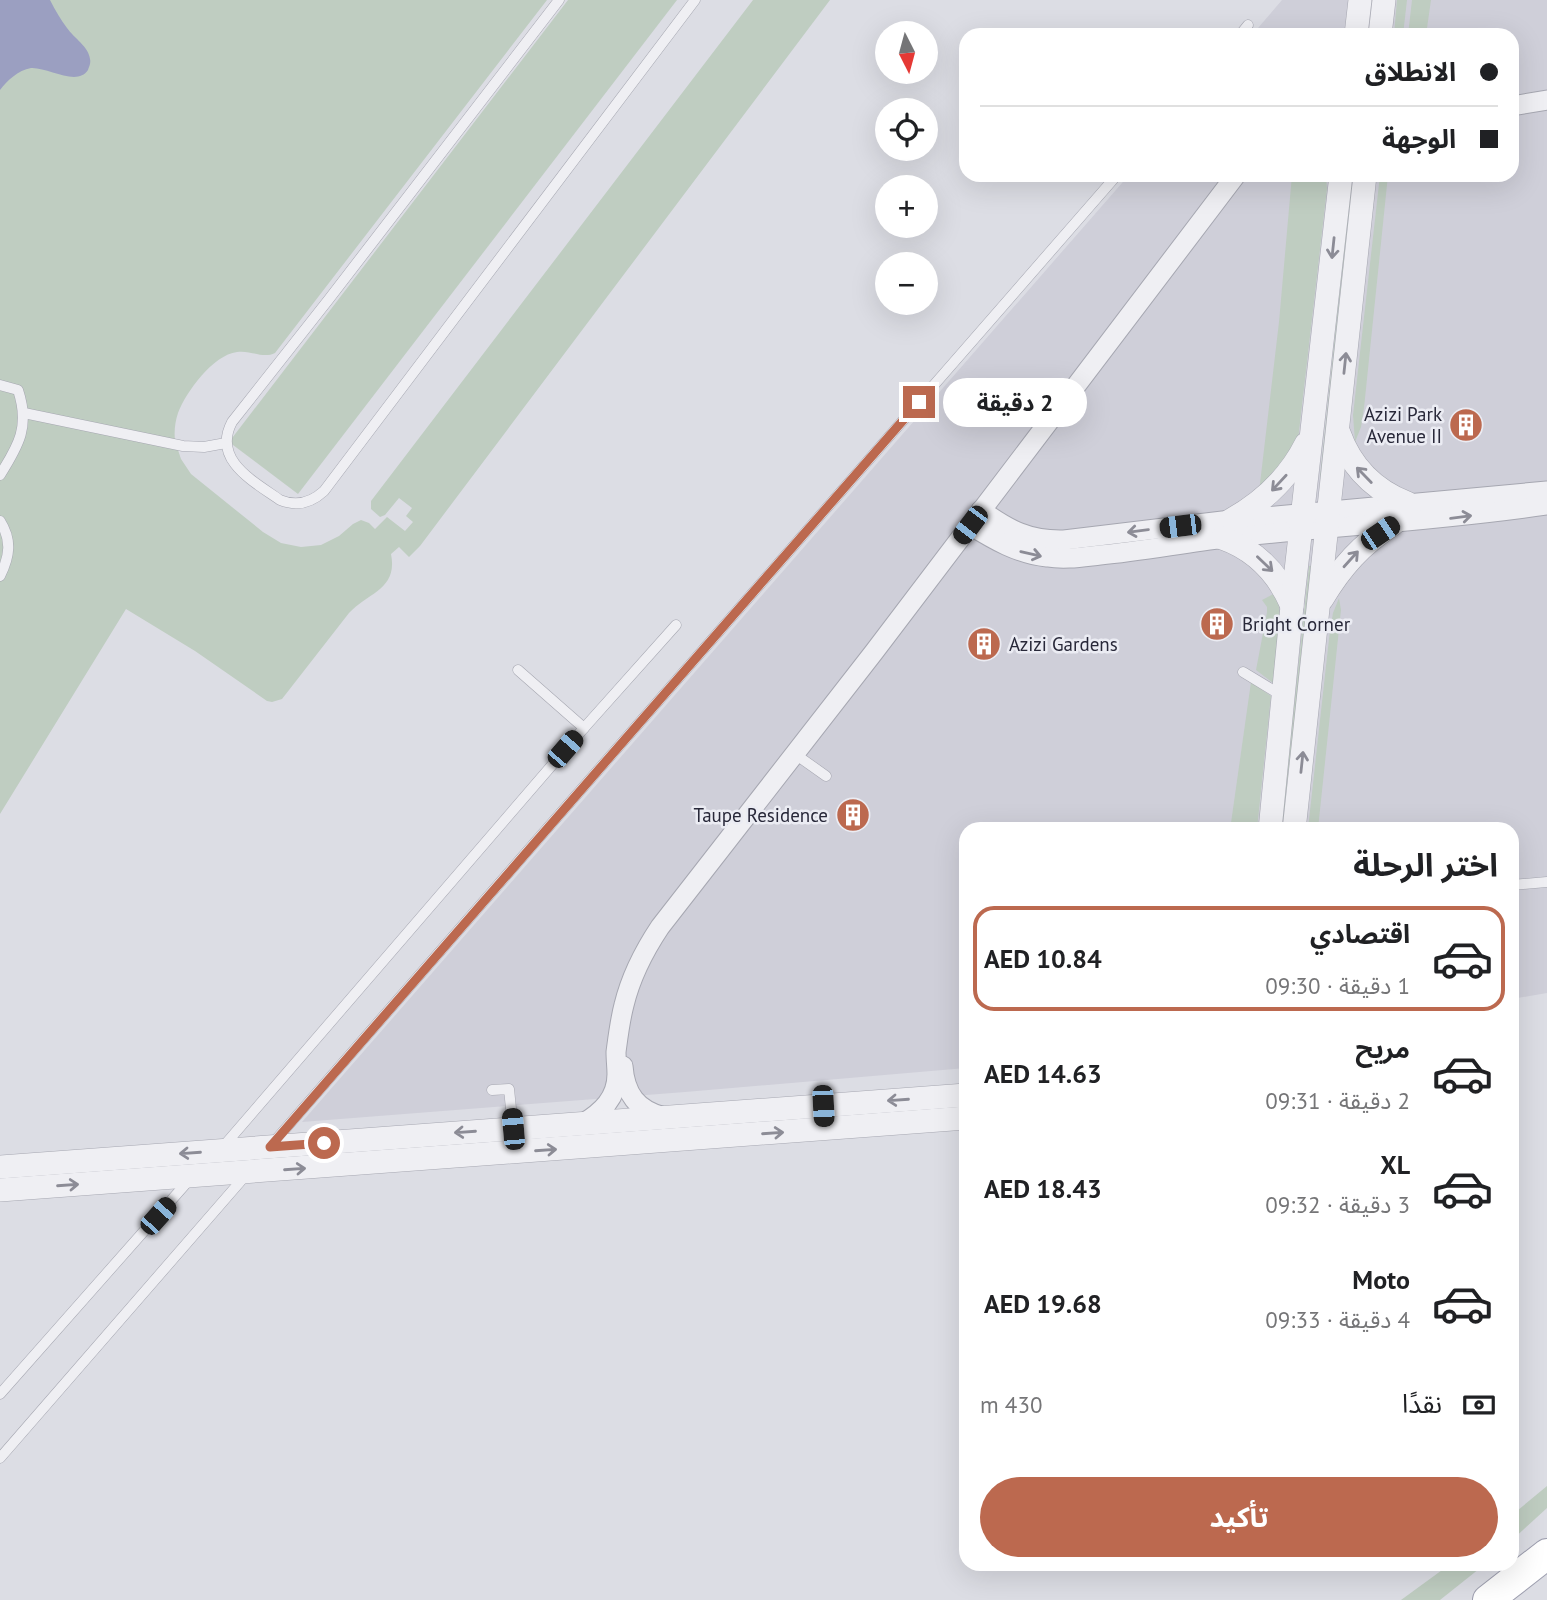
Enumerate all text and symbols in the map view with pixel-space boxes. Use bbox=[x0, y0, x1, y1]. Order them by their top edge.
north arrow bbox=[875, 21, 938, 84]
map controls bbox=[875, 21, 938, 315]
text: الانطلاق bbox=[1365, 55, 1456, 88]
button: locate bbox=[875, 98, 938, 161]
text: الوجهة bbox=[1382, 122, 1456, 155]
button: + bbox=[875, 175, 938, 238]
one-way arrow bbox=[1326, 236, 1339, 259]
button: − bbox=[875, 252, 938, 315]
one-way arrow bbox=[1339, 352, 1352, 375]
callout: 2 دقيقة bbox=[944, 378, 1087, 426]
route end bbox=[903, 386, 935, 418]
text: 2 دقيقة bbox=[977, 388, 1053, 417]
place label: Azizi Park Avenue II bbox=[1364, 402, 1442, 448]
building icon: Azizi Park Avenue II bbox=[1447, 406, 1485, 444]
one-way arrow bbox=[1356, 467, 1373, 484]
one-way arrow bbox=[1271, 474, 1287, 492]
car bbox=[949, 502, 992, 548]
one-way arrow bbox=[1449, 510, 1472, 523]
car bbox=[1158, 513, 1203, 539]
car bbox=[1357, 513, 1404, 553]
one-way arrow bbox=[1128, 525, 1150, 538]
one-way arrow bbox=[1019, 548, 1042, 561]
one-way arrow bbox=[1342, 551, 1359, 568]
one-way arrow bbox=[1256, 556, 1273, 573]
building icon: Bright Corner bbox=[1198, 605, 1236, 643]
place label: Bright Corner bbox=[1242, 612, 1351, 636]
building icon: Azizi Gardens bbox=[965, 625, 1003, 663]
place label: Azizi Gardens bbox=[1009, 632, 1118, 656]
car bbox=[544, 726, 587, 772]
one-way arrow bbox=[1296, 751, 1309, 774]
building icon: Taupe Residence bbox=[834, 796, 872, 834]
place label: Taupe Residence bbox=[694, 803, 828, 827]
text: اختر الرحلة bbox=[1353, 843, 1498, 885]
text: اقتصادي bbox=[1310, 917, 1410, 950]
icon: car bbox=[1431, 927, 1494, 990]
text: AED 10.84 bbox=[984, 942, 1102, 975]
text: 1 دقيقة · 09:30 bbox=[1265, 971, 1410, 1000]
text: مريح bbox=[1355, 1032, 1410, 1065]
icon: car bbox=[1431, 1042, 1494, 1105]
text: AED 14.63 bbox=[984, 1057, 1102, 1090]
car bbox=[812, 1084, 835, 1128]
text: 2 دقيقة · 09:31 bbox=[1265, 1086, 1410, 1115]
one-way arrow bbox=[887, 1094, 910, 1107]
car bbox=[501, 1107, 526, 1151]
one-way arrow bbox=[455, 1126, 477, 1139]
one-way arrow bbox=[761, 1126, 784, 1139]
route start bbox=[308, 1127, 340, 1159]
one-way arrow bbox=[534, 1143, 557, 1156]
one-way arrow bbox=[179, 1147, 201, 1160]
text: XL bbox=[1380, 1148, 1410, 1181]
icon: car bbox=[1431, 1157, 1494, 1220]
one-way arrow bbox=[283, 1162, 306, 1175]
text: AED 18.43 bbox=[984, 1172, 1102, 1205]
one-way arrow bbox=[56, 1178, 79, 1191]
text: 3 دقيقة · 09:32 bbox=[1265, 1190, 1410, 1219]
car bbox=[137, 1193, 180, 1239]
text: Moto bbox=[1352, 1263, 1410, 1296]
icon: car bbox=[1431, 1272, 1494, 1335]
text: AED 19.68 bbox=[984, 1287, 1102, 1320]
text: 4 دقيقة · 09:33 bbox=[1265, 1305, 1410, 1334]
icon: cash bbox=[1460, 1386, 1498, 1424]
text: نقدًا bbox=[1402, 1387, 1442, 1420]
text: 430 m bbox=[980, 1390, 1042, 1419]
button: تأكيد bbox=[980, 1477, 1498, 1557]

